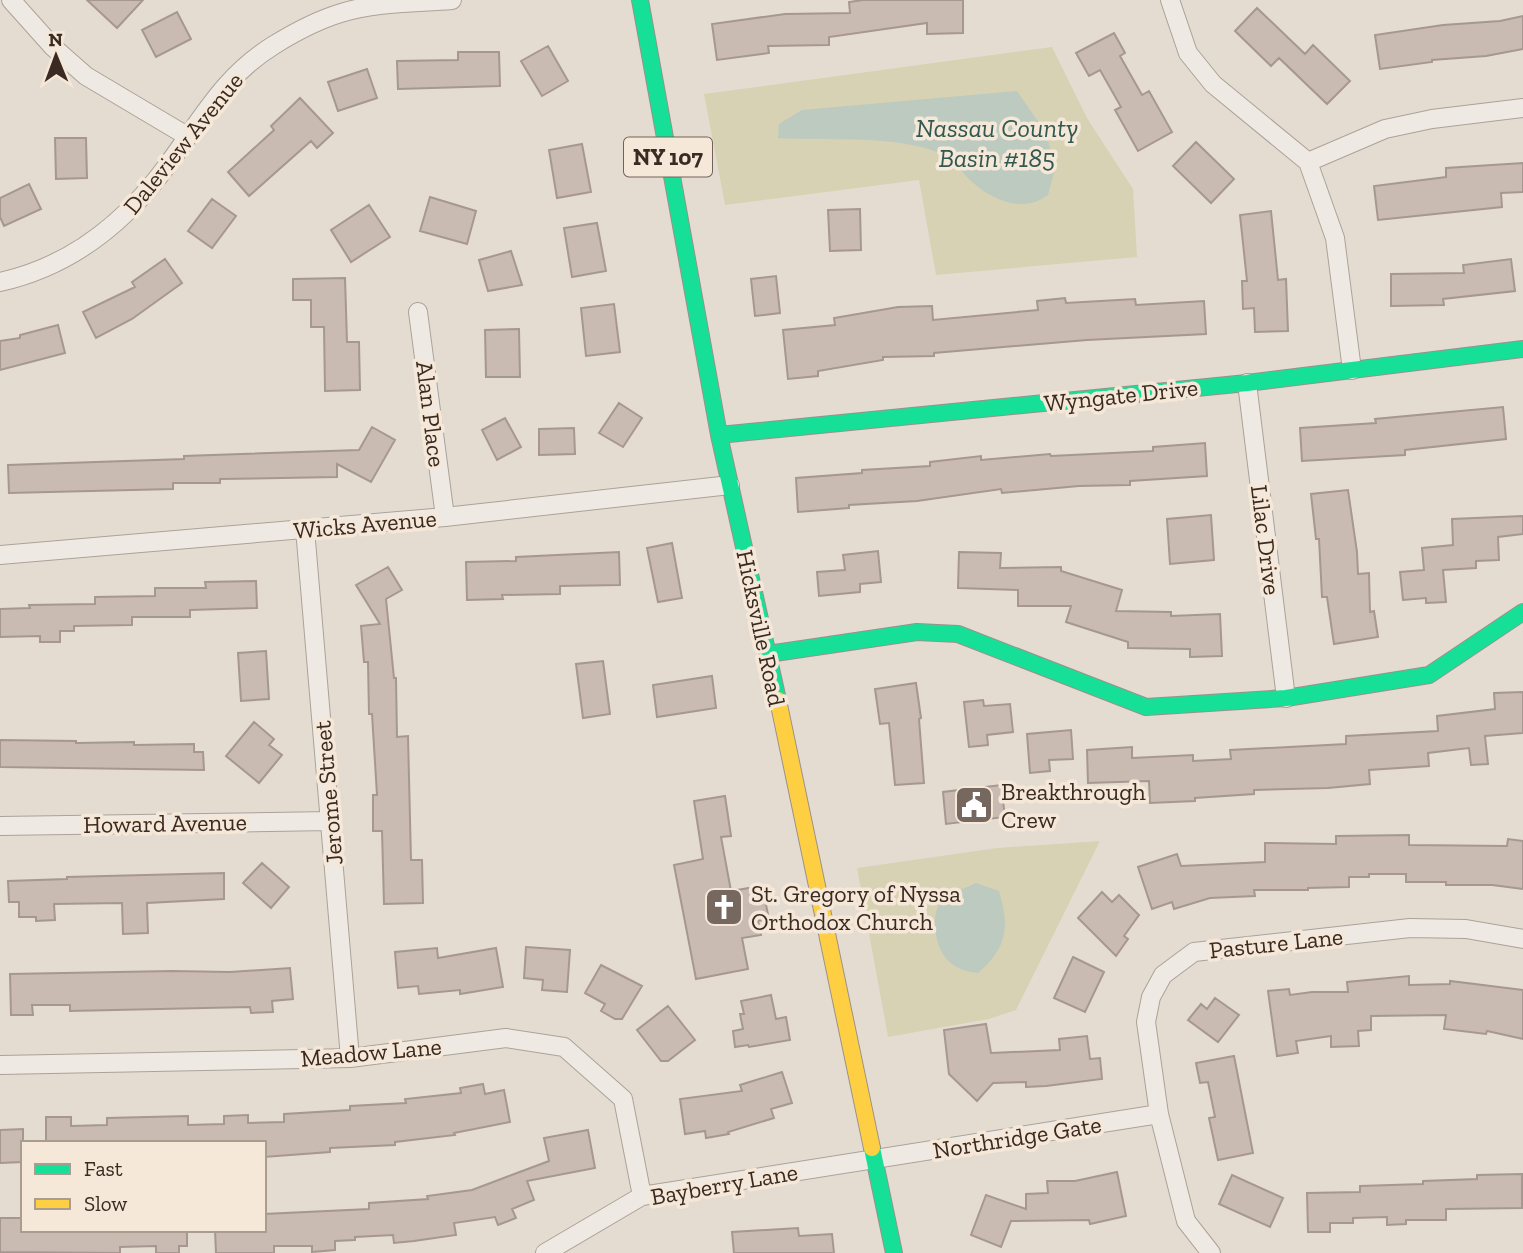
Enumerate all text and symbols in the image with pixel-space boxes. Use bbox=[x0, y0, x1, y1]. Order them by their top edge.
north arrow bbox=[21, 21, 91, 91]
text: N bbox=[48, 28, 63, 51]
street label: Daleview Avenue bbox=[117, 66, 249, 220]
water label: Nassau County Basin #185 bbox=[916, 112, 1078, 174]
road number: NY 107 bbox=[624, 138, 712, 176]
street label: Alan Place bbox=[410, 359, 452, 469]
street label: Wyngate Drive bbox=[1043, 373, 1199, 417]
street label: Lilac Drive bbox=[1245, 483, 1287, 597]
street label: Wicks Avenue bbox=[292, 503, 438, 545]
street label: Hicksville Road bbox=[730, 547, 792, 709]
street label: Jerome Street bbox=[307, 720, 349, 866]
place label: Breakthrough Crew bbox=[1001, 777, 1146, 834]
public building icon: Breakthrough Crew bbox=[953, 784, 995, 826]
street label: Howard Avenue bbox=[83, 807, 247, 839]
place label: St. Gregory of Nyssa Orthodox Church bbox=[751, 879, 961, 936]
church icon: St. Gregory of Nyssa Orthodox Church bbox=[703, 886, 745, 928]
street label: Pasture Lane bbox=[1208, 922, 1344, 964]
street label: Meadow Lane bbox=[299, 1031, 443, 1073]
street label: Northridge Gate bbox=[931, 1109, 1103, 1165]
legend bbox=[21, 1141, 266, 1232]
text: Fast bbox=[84, 1156, 123, 1181]
street label: Bayberry Lane bbox=[648, 1157, 800, 1211]
text: Slow bbox=[84, 1191, 127, 1216]

